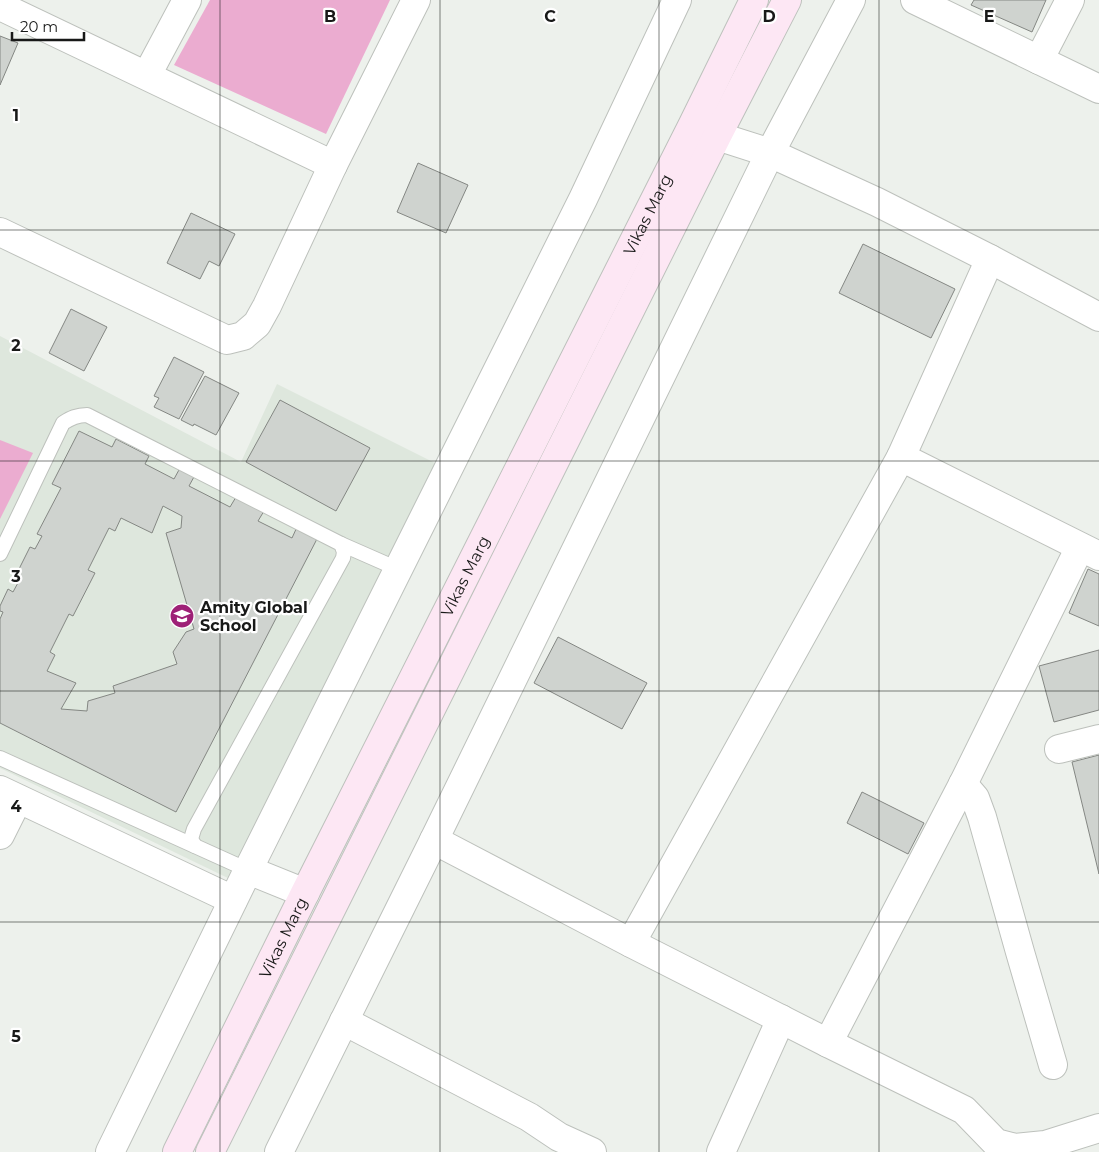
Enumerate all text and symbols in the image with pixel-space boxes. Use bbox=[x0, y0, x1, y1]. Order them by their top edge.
text: B bbox=[324, 7, 336, 26]
text: C bbox=[544, 7, 556, 26]
text: D bbox=[762, 7, 776, 26]
text: E bbox=[984, 7, 994, 26]
scale bar bbox=[12, 10, 85, 42]
text: 20 m bbox=[20, 17, 58, 36]
text: 1 bbox=[13, 106, 19, 125]
street label: Vikas Marg bbox=[619, 171, 676, 258]
text: 2 bbox=[11, 336, 21, 355]
street label: Vikas Marg bbox=[437, 532, 493, 620]
text: 3 bbox=[10, 567, 21, 586]
place label: Amity Global School bbox=[199, 598, 308, 635]
school or university icon: Amity Global School bbox=[169, 603, 195, 629]
text: 4 bbox=[10, 797, 22, 816]
street label: Vikas Marg bbox=[255, 894, 311, 981]
text: 5 bbox=[11, 1027, 21, 1046]

